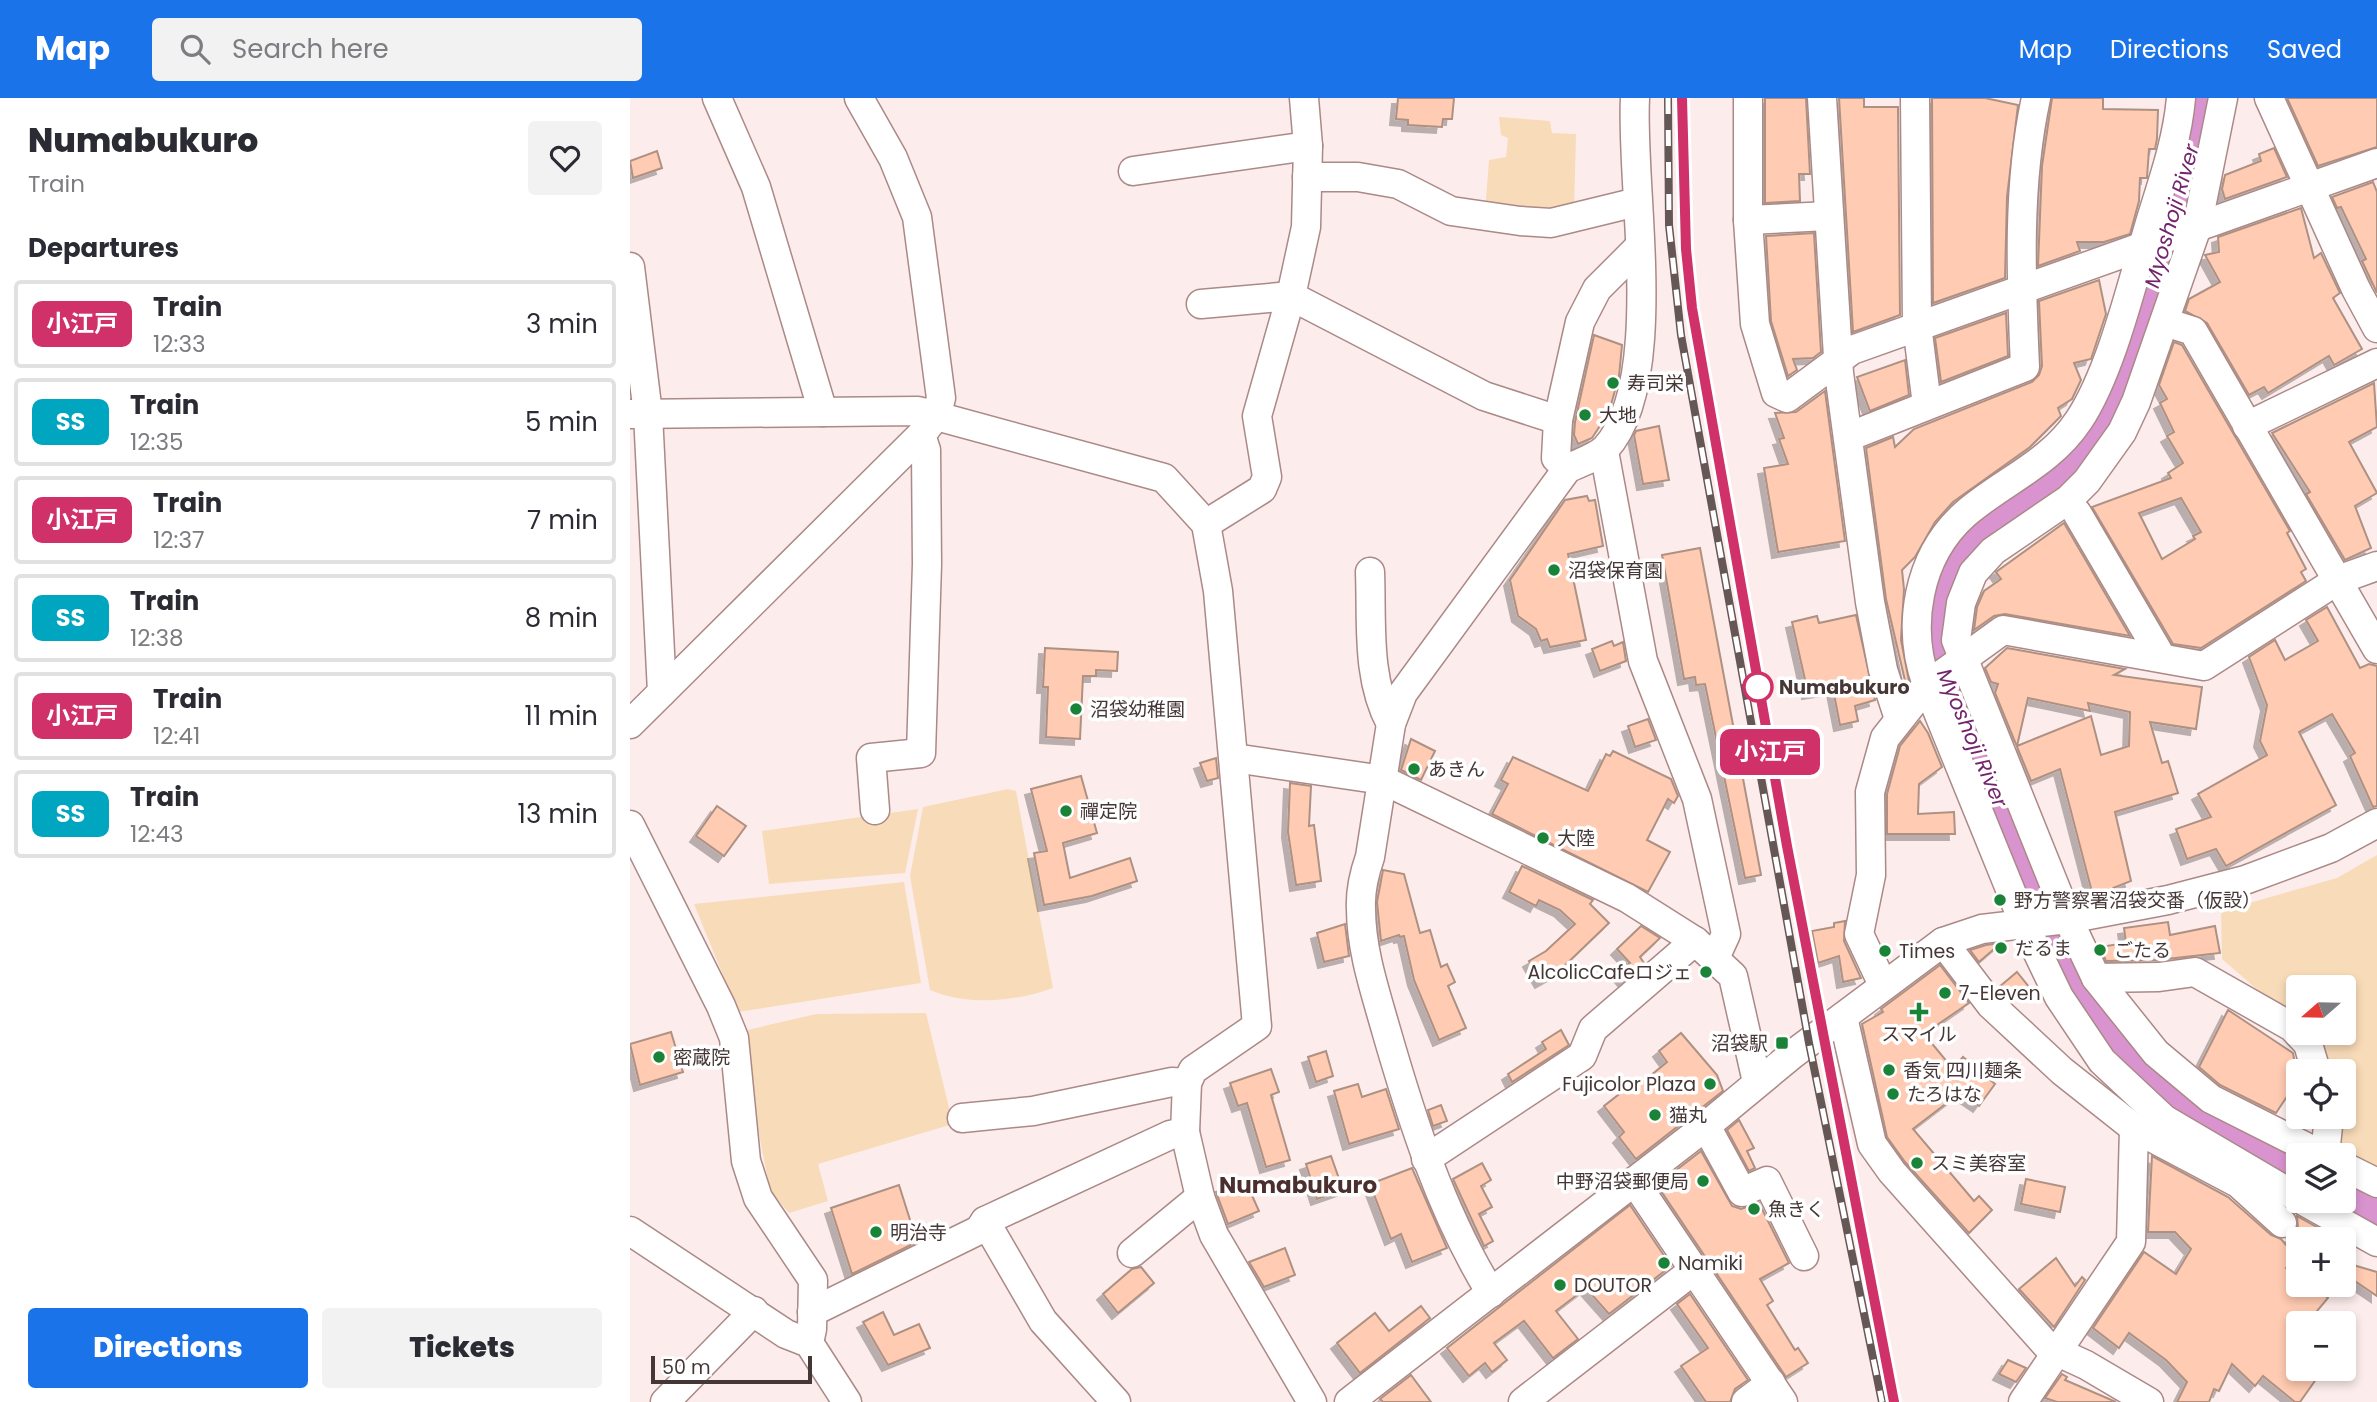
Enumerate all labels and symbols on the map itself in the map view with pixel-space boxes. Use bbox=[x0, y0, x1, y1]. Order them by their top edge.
water label: Myoshoji River bbox=[2137, 139, 2206, 291]
place label: 寿司栄 bbox=[1627, 370, 1684, 397]
marker: 寿司栄 bbox=[1605, 375, 1621, 391]
place label: 大地 bbox=[1599, 402, 1637, 429]
marker: 大地 bbox=[1577, 407, 1593, 423]
place label: 沼袋保育園 bbox=[1568, 557, 1663, 584]
marker: 沼袋保育園 bbox=[1546, 562, 1562, 578]
water label: Myoshoji River bbox=[1930, 664, 2015, 813]
marker: Numabukuro bbox=[1743, 672, 1773, 702]
place label: Numabukuro bbox=[1779, 674, 1910, 701]
place label: 沼袋幼稚園 bbox=[1090, 696, 1185, 723]
marker: 沼袋幼稚園 bbox=[1068, 701, 1084, 717]
line badge: 小江戸 bbox=[1730, 729, 1810, 775]
place label: あきん bbox=[1428, 756, 1485, 783]
marker: あきん bbox=[1406, 761, 1422, 777]
place label: 禪定院 bbox=[1080, 798, 1137, 825]
marker: 禪定院 bbox=[1058, 803, 1074, 819]
place label: 大陸 bbox=[1557, 825, 1595, 852]
marker: 大陸 bbox=[1535, 830, 1551, 846]
place label: 野方警察署沼袋交番（仮設） bbox=[2014, 887, 2261, 914]
marker: 野方警察署沼袋交番（仮設） bbox=[1992, 892, 2008, 908]
place label: だるま bbox=[2015, 935, 2072, 962]
place label: ごたる bbox=[2114, 937, 2171, 964]
place label: Times bbox=[1899, 938, 1955, 965]
marker: だるま bbox=[1993, 940, 2009, 956]
marker: ごたる bbox=[2092, 942, 2108, 958]
marker: Times bbox=[1877, 943, 1893, 959]
place label: AlcolicCafeロジェ bbox=[1527, 959, 1692, 986]
marker: AlcolicCafeロジェ bbox=[1698, 964, 1714, 980]
north arrow bbox=[2286, 975, 2356, 1045]
place label: 7-Eleven bbox=[1959, 980, 2041, 1007]
marker: 7-Eleven bbox=[1937, 985, 1953, 1001]
marker: スマイル bbox=[1911, 1004, 1927, 1020]
place label: スマイル bbox=[1881, 1021, 1957, 1048]
place label: 沼袋駅 bbox=[1711, 1030, 1768, 1057]
marker: 沼袋駅 bbox=[1774, 1035, 1790, 1051]
place label: 密蔵院 bbox=[673, 1044, 730, 1071]
marker: 密蔵院 bbox=[651, 1049, 667, 1065]
place label: 香気 四川麺条 bbox=[1903, 1057, 2022, 1084]
marker: 香気 四川麺条 bbox=[1881, 1062, 1897, 1078]
place label: Fujicolor Plaza bbox=[1562, 1071, 1696, 1098]
marker: Fujicolor Plaza bbox=[1702, 1076, 1718, 1092]
place label: たろはな bbox=[1907, 1081, 1982, 1108]
marker: たろはな bbox=[1885, 1086, 1901, 1102]
place label: 猫丸 bbox=[1669, 1102, 1707, 1129]
marker: 猫丸 bbox=[1647, 1107, 1663, 1123]
place label: スミ美容室 bbox=[1931, 1150, 2026, 1177]
marker: スミ美容室 bbox=[1909, 1155, 1925, 1171]
place label: 中野沼袋郵便局 bbox=[1556, 1168, 1689, 1195]
district label: Numabukuro bbox=[1219, 1169, 1377, 1201]
marker: 中野沼袋郵便局 bbox=[1695, 1173, 1711, 1189]
place label: 魚きく bbox=[1768, 1196, 1825, 1223]
marker: 魚きく bbox=[1746, 1201, 1762, 1217]
place label: 明治寺 bbox=[890, 1219, 947, 1246]
marker: 明治寺 bbox=[868, 1224, 884, 1240]
place label: Namiki bbox=[1678, 1250, 1743, 1277]
marker: Namiki bbox=[1656, 1255, 1672, 1271]
place label: DOUTOR bbox=[1574, 1272, 1652, 1299]
marker: DOUTOR bbox=[1552, 1277, 1568, 1293]
scale bar bbox=[651, 1353, 812, 1385]

